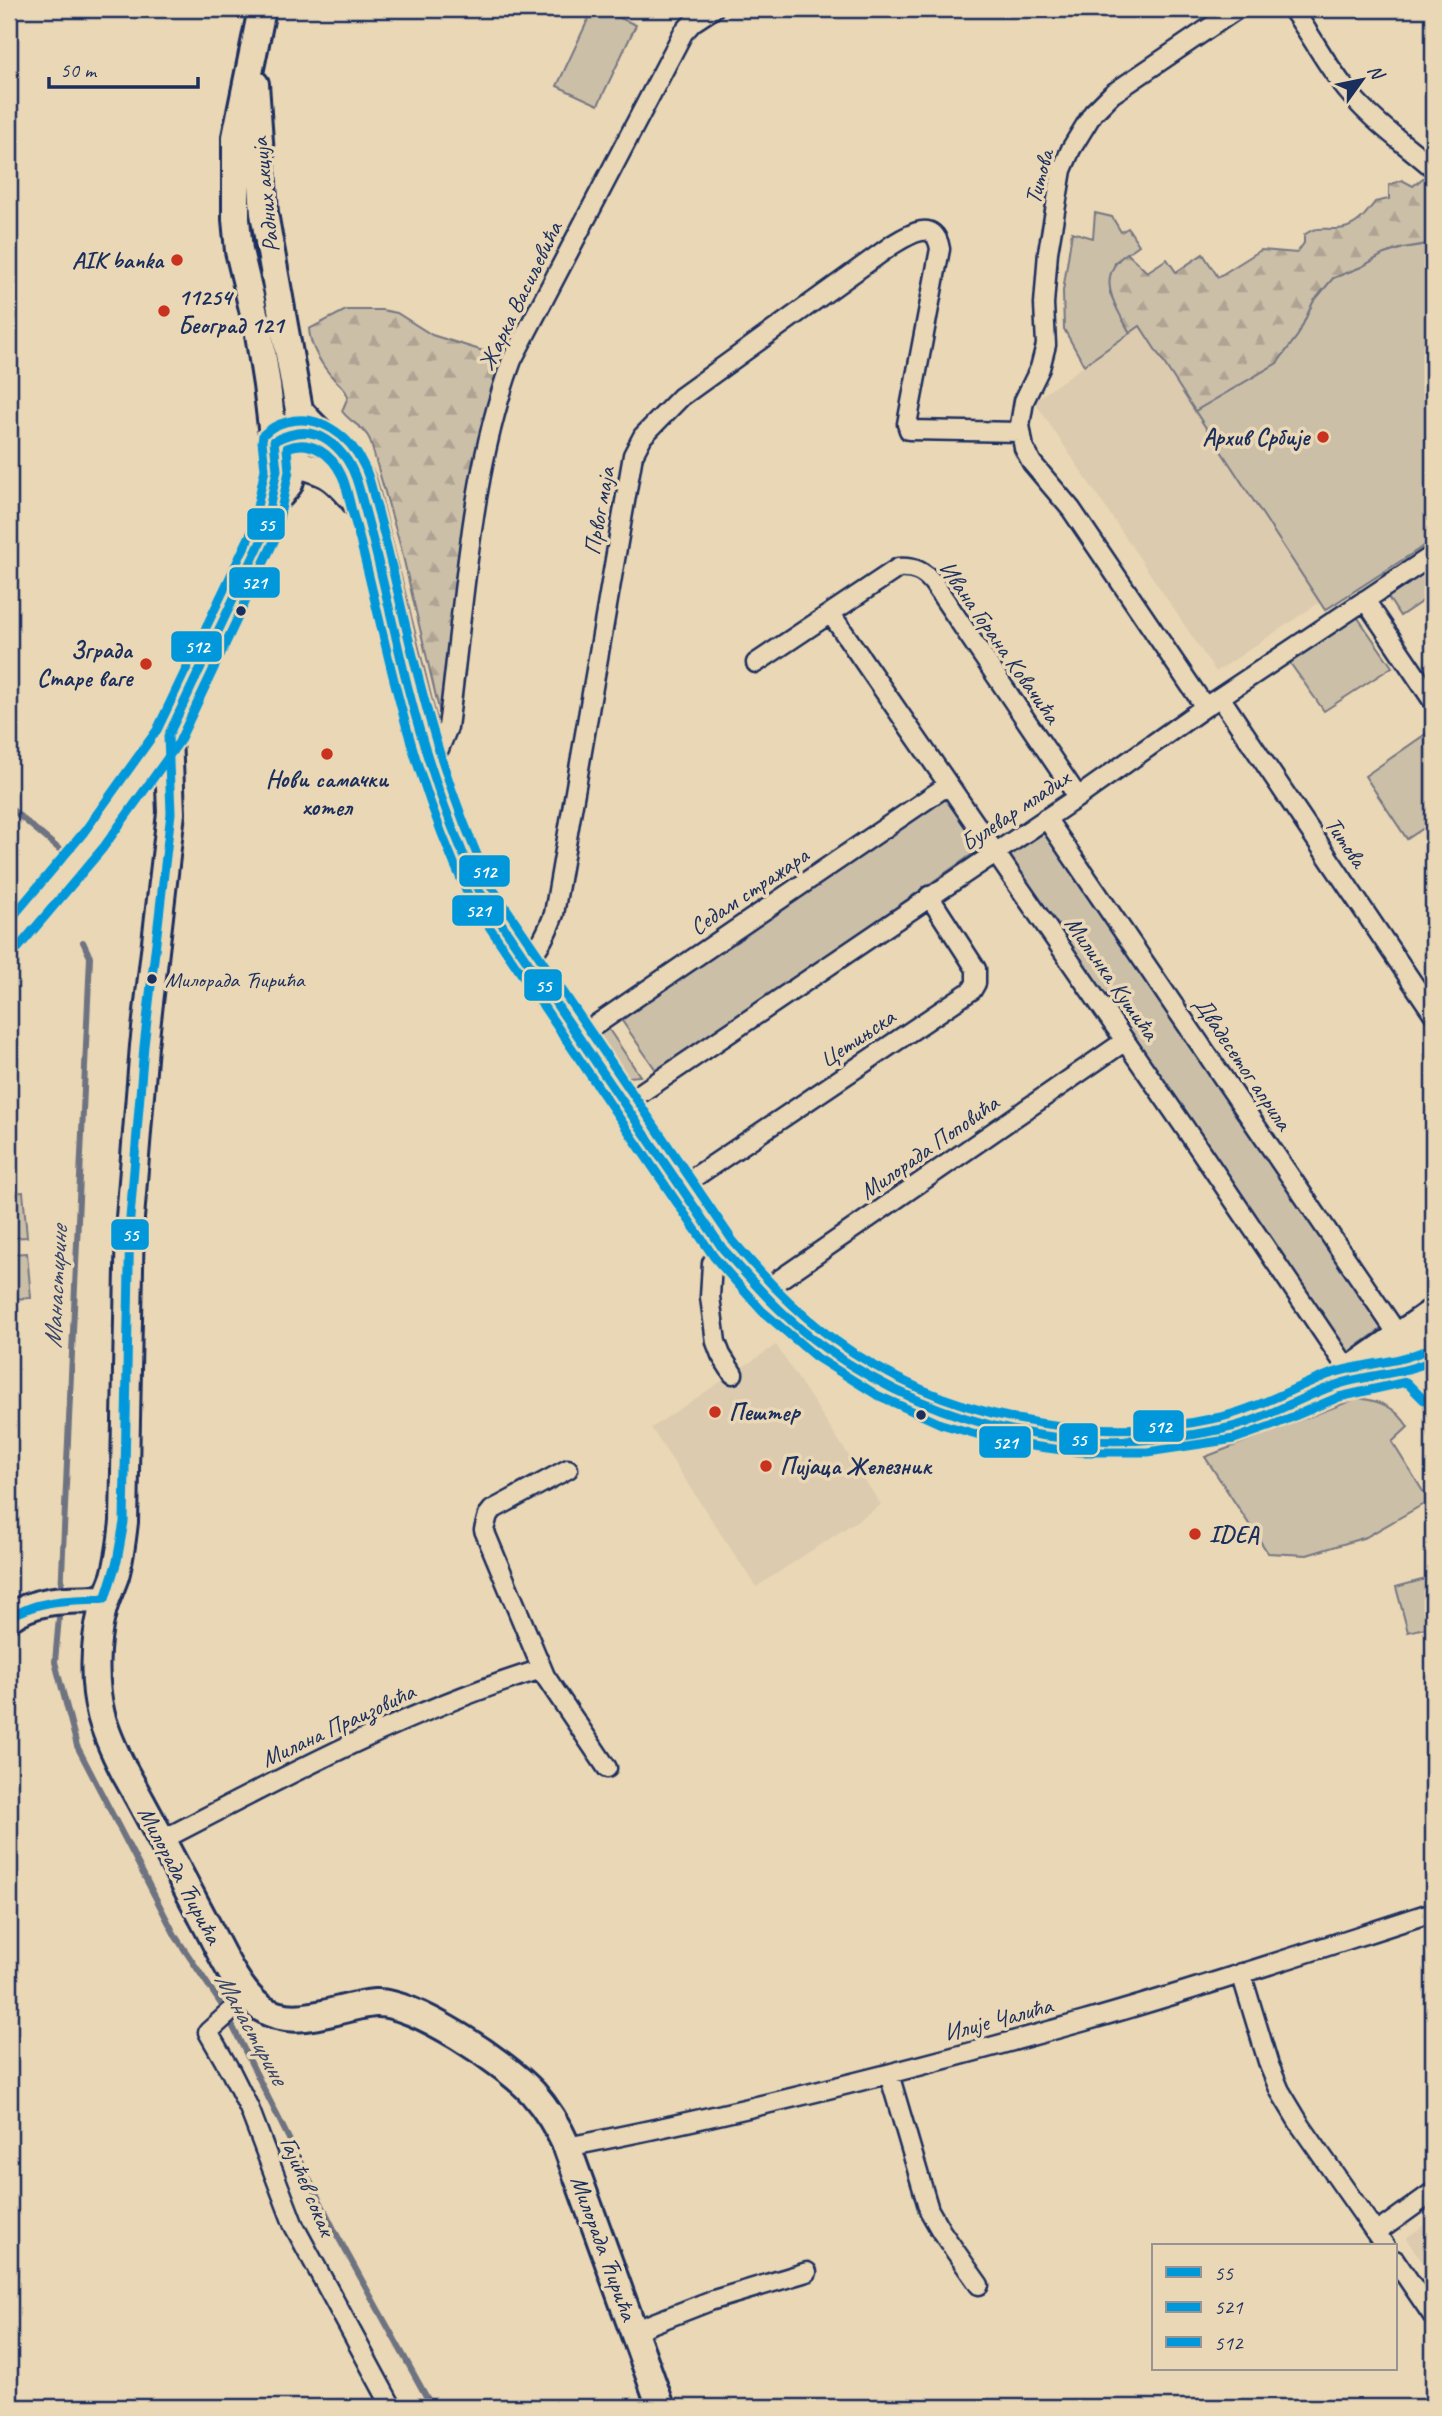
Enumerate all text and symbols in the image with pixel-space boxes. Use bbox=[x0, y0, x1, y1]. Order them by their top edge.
scale bar bbox=[49, 46, 198, 90]
north arrow bbox=[1326, 46, 1396, 116]
text: 50 m bbox=[60, 57, 98, 83]
text: N bbox=[1362, 60, 1390, 85]
street label: Радних акција bbox=[244, 134, 286, 254]
street label: Титова bbox=[1017, 145, 1061, 207]
street label: Жарка Васиљевића bbox=[471, 215, 570, 375]
place label: AIK banka bbox=[72, 245, 165, 275]
marker: AIK banka bbox=[169, 252, 185, 268]
place label: 11254 Београд 121 bbox=[178, 282, 286, 340]
marker: 11254 Београд 121 bbox=[156, 303, 172, 319]
place label: Архив Србије bbox=[1203, 422, 1311, 452]
marker: Архив Србије bbox=[1315, 429, 1331, 445]
street label: Првог маја bbox=[577, 463, 622, 557]
line badge: 55 bbox=[246, 507, 286, 541]
text: 55 bbox=[258, 513, 276, 537]
street label: Ивана Горана Ковачића bbox=[933, 555, 1068, 731]
line badge: 521 bbox=[228, 566, 281, 599]
text: 521 bbox=[241, 571, 269, 595]
unlabelled marker bbox=[234, 604, 248, 618]
line badge: 512 bbox=[170, 630, 223, 663]
place label: Зграда Старе ваге bbox=[37, 635, 134, 693]
text: 512 bbox=[184, 635, 212, 659]
marker: Зграда Старе ваге bbox=[138, 656, 154, 672]
marker: Нови самачки хотел bbox=[319, 746, 335, 762]
street label: Булевар младих bbox=[955, 762, 1077, 857]
place label: Нови самачки хотел bbox=[266, 764, 389, 822]
street label: Титова bbox=[1318, 811, 1375, 875]
street label: Седам стражара bbox=[684, 840, 815, 942]
line badge: 512 bbox=[458, 854, 511, 888]
text: 512 bbox=[471, 860, 499, 884]
line badge: 521 bbox=[451, 894, 505, 927]
text: 521 bbox=[465, 899, 493, 923]
street label: Милинка Кушића bbox=[1058, 910, 1167, 1047]
place label: Милорада Ћирића bbox=[165, 966, 306, 994]
line badge: 55 bbox=[523, 968, 563, 1002]
marker: Милорада Ћирића bbox=[145, 972, 159, 986]
text: 55 bbox=[535, 974, 553, 998]
street label: Двадесетог априла bbox=[1187, 990, 1300, 1137]
street label: Цетињска bbox=[813, 1001, 902, 1074]
street label: Милорада Поповића bbox=[854, 1087, 1006, 1206]
line badge: 55 bbox=[110, 1218, 150, 1251]
water label: Манастирине bbox=[36, 1222, 75, 1349]
text: 55 bbox=[122, 1223, 140, 1247]
place label: Пештер bbox=[729, 1397, 802, 1427]
marker: Пештер bbox=[707, 1404, 723, 1420]
unlabelled marker bbox=[914, 1408, 928, 1422]
line badge: 512 bbox=[1132, 1409, 1185, 1443]
text: 512 bbox=[1146, 1415, 1174, 1439]
line badge: 55 bbox=[1058, 1422, 1099, 1456]
line badge: 521 bbox=[978, 1425, 1032, 1459]
text: 55 bbox=[1070, 1428, 1088, 1452]
text: 521 bbox=[992, 1431, 1020, 1455]
place label: Пијаца Железник bbox=[780, 1451, 933, 1481]
marker: Пијаца Железник bbox=[758, 1458, 774, 1474]
place label: IDEA bbox=[1209, 1519, 1260, 1549]
marker: IDEA bbox=[1187, 1526, 1203, 1542]
street label: Милана Праизовића bbox=[256, 1676, 422, 1775]
street label: Милорада Ћирића bbox=[131, 1801, 230, 1950]
water label: Манастирине bbox=[208, 1967, 297, 2093]
street label: Илије Чалића bbox=[940, 1990, 1057, 2048]
street label: Гајићев сокак bbox=[274, 2132, 343, 2242]
street label: Милорада Ћирића bbox=[564, 2171, 645, 2326]
legend bbox=[1152, 2244, 1396, 2370]
text: 55 bbox=[1214, 2260, 1234, 2286]
text: 521 bbox=[1214, 2294, 1244, 2320]
text: 512 bbox=[1214, 2330, 1244, 2356]

